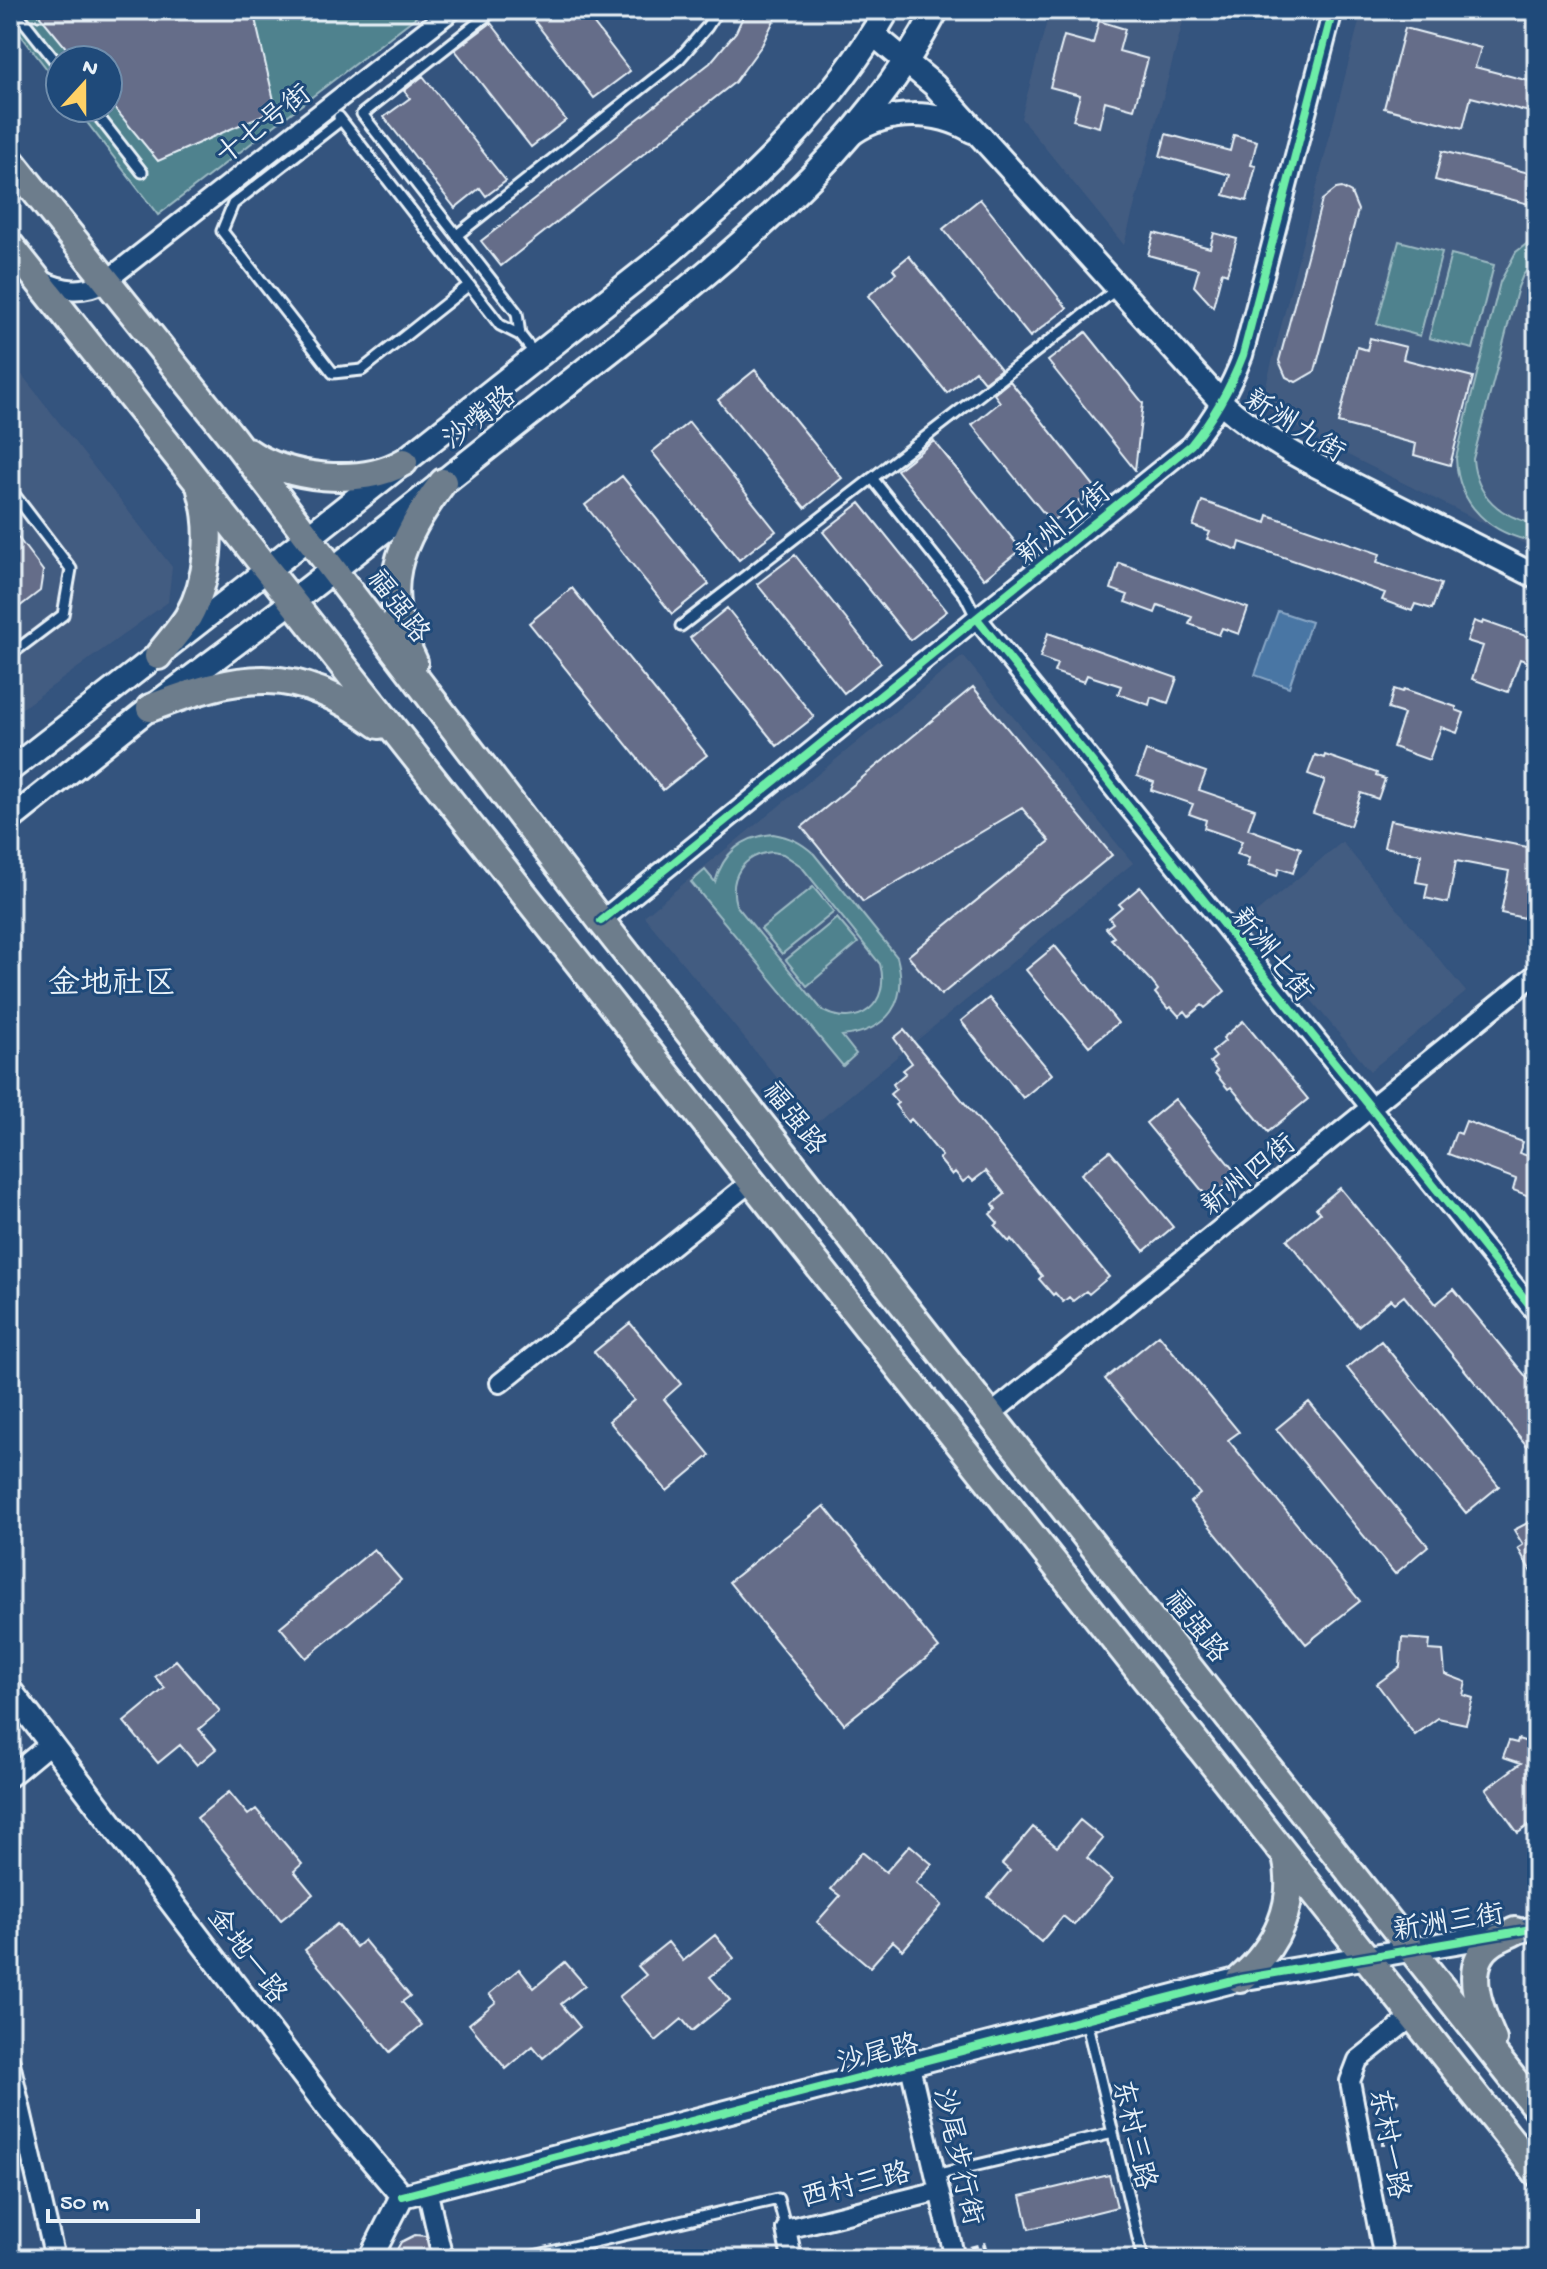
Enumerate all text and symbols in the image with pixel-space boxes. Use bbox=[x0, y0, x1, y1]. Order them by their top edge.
north arrow bbox=[44, 44, 124, 124]
text: N bbox=[78, 54, 101, 84]
street label: 十七号街 bbox=[210, 78, 319, 174]
street label: 沙嘴路 bbox=[436, 379, 524, 458]
street label: 新洲九街 bbox=[1237, 383, 1350, 471]
street label: 新州五街 bbox=[1010, 477, 1119, 574]
street label: 福强路 bbox=[358, 563, 436, 651]
street label: 新洲七街 bbox=[1222, 901, 1319, 1010]
district label: 金地社区 bbox=[48, 965, 176, 1005]
street label: 福强路 bbox=[754, 1075, 833, 1163]
street label: 新州四街 bbox=[1195, 1128, 1304, 1225]
street label: 福强路 bbox=[1156, 1583, 1235, 1671]
street label: 新洲三街 bbox=[1391, 1898, 1507, 1950]
street label: 金地一路 bbox=[199, 1901, 294, 2011]
street label: 沙尾路 bbox=[833, 2028, 923, 2083]
street label: 东村三路 bbox=[1103, 2076, 1162, 2193]
street label: 沙尾步行街 bbox=[924, 2085, 988, 2229]
street label: 东村一路 bbox=[1360, 2085, 1415, 2202]
street label: 西村三路 bbox=[797, 2156, 914, 2217]
scale bar bbox=[48, 2173, 198, 2223]
text: 50 m bbox=[60, 2190, 109, 2219]

